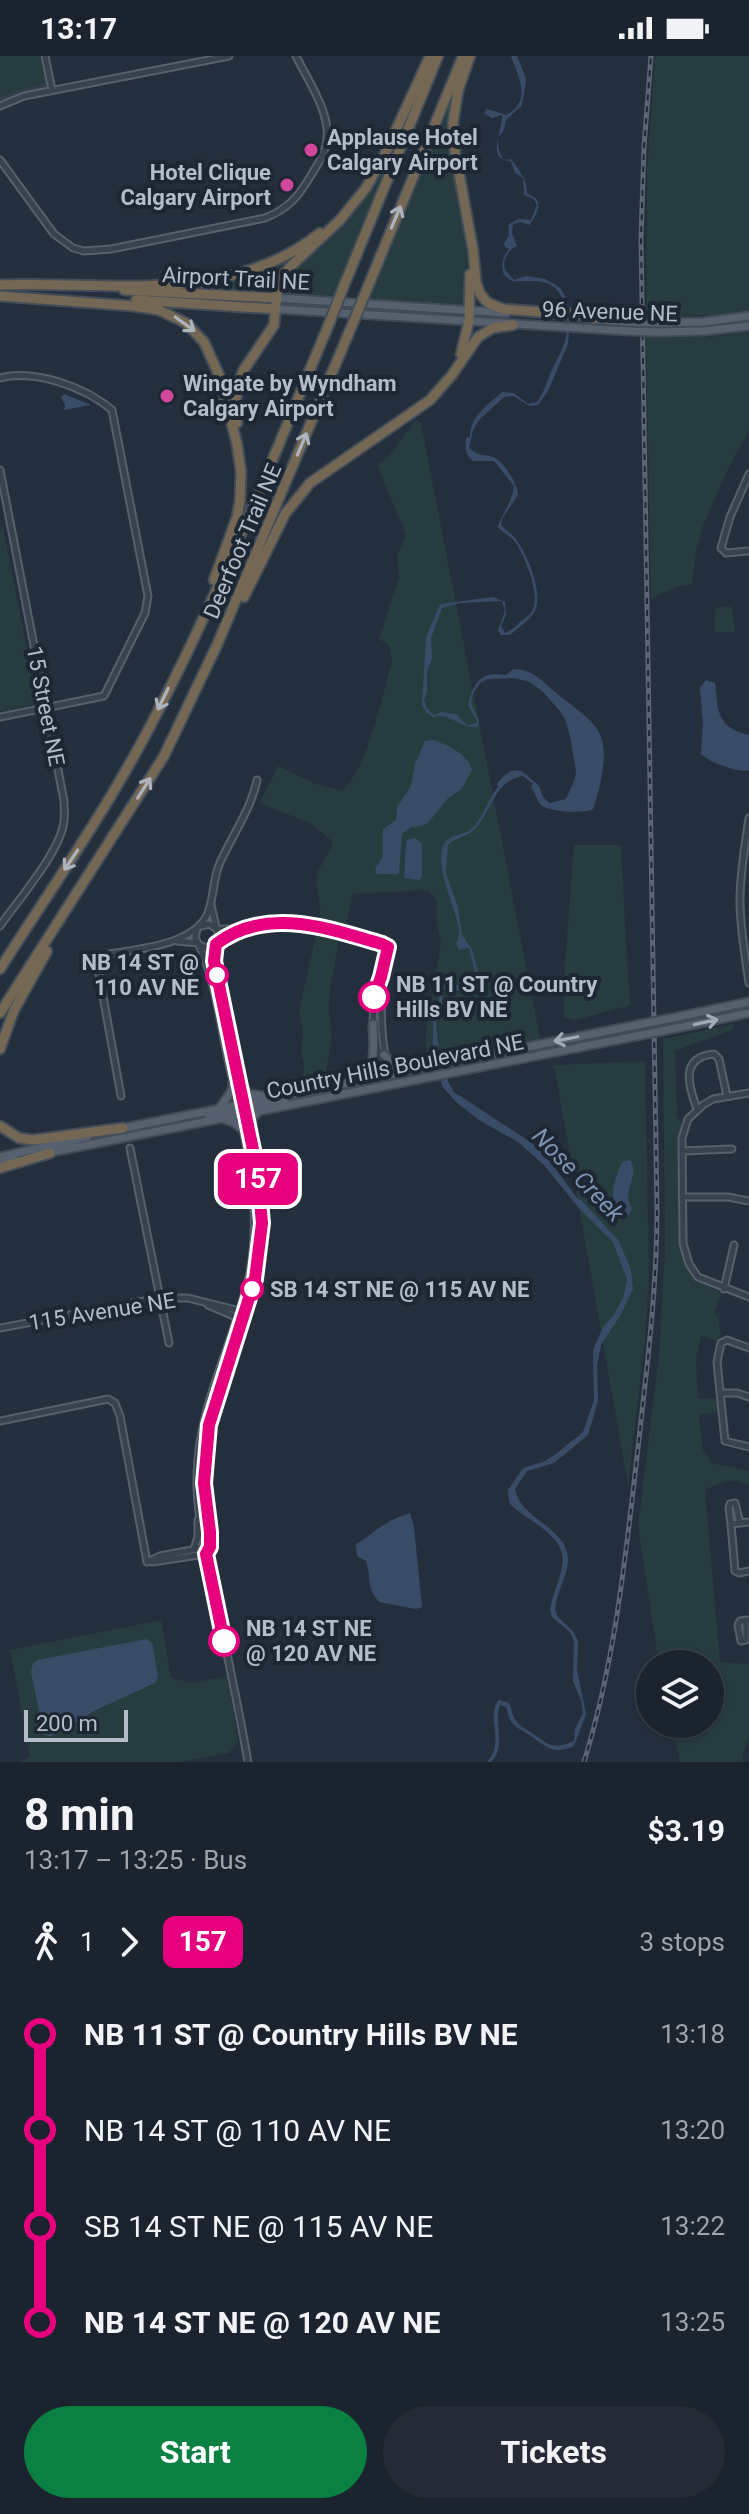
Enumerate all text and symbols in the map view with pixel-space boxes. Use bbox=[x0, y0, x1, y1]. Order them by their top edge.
text: 13:17 bbox=[40, 11, 117, 46]
place label: Applause Hotel Calgary Airport bbox=[327, 125, 478, 175]
marker: Applause Hotel Calgary Airport bbox=[302, 141, 320, 159]
place label: Hotel Clique Calgary Airport bbox=[120, 160, 272, 210]
marker: Hotel Clique Calgary Airport bbox=[278, 176, 296, 194]
one-way arrow bbox=[390, 205, 405, 230]
street label: Airport Trail NE bbox=[161, 262, 311, 295]
street label: 96 Avenue NE bbox=[542, 297, 678, 326]
one-way arrow bbox=[174, 316, 196, 332]
place label: Wingate by Wyndham Calgary Airport bbox=[183, 371, 397, 421]
marker: Wingate by Wyndham Calgary Airport bbox=[158, 387, 176, 405]
one-way arrow bbox=[296, 432, 311, 457]
street label: Deerfoot Trail NE bbox=[199, 460, 286, 622]
street label: 15 Street NE bbox=[22, 644, 69, 768]
one-way arrow bbox=[155, 687, 170, 711]
one-way arrow bbox=[136, 777, 152, 800]
one-way arrow bbox=[63, 849, 80, 871]
place label: NB 14 ST @ 110 AV NE bbox=[81, 950, 199, 1000]
marker: NB 14 ST @ 110 AV NE bbox=[206, 964, 228, 986]
place label: NB 11 ST @ Country Hills BV NE bbox=[396, 972, 598, 1022]
marker: NB 11 ST @ Country Hills BV NE bbox=[359, 982, 389, 1012]
one-way arrow bbox=[692, 1014, 718, 1029]
street label: Country Hills Boulevard NE bbox=[264, 1029, 526, 1104]
one-way arrow bbox=[554, 1032, 579, 1047]
water label: Nose Creek bbox=[526, 1122, 630, 1229]
line badge: 157 bbox=[212, 1153, 304, 1205]
text: 157 bbox=[234, 1162, 282, 1195]
place label: SB 14 ST NE @ 115 AV NE bbox=[270, 1277, 529, 1302]
marker: SB 14 ST NE @ 115 AV NE bbox=[241, 1278, 263, 1300]
street label: 115 Avenue NE bbox=[27, 1288, 177, 1335]
place label: NB 14 ST NE @ 120 AV NE bbox=[246, 1616, 376, 1666]
marker: NB 14 ST NE @ 120 AV NE bbox=[209, 1626, 239, 1656]
map controls bbox=[636, 1650, 724, 1738]
button: layers bbox=[636, 1650, 724, 1738]
scale bar bbox=[24, 1706, 128, 1742]
text: 200 m bbox=[36, 1711, 98, 1736]
text: 8 min bbox=[24, 1789, 135, 1841]
text: $3.19 bbox=[647, 1813, 725, 1848]
text: 13:17 – 13:25 · Bus bbox=[24, 1845, 247, 1875]
icon: walk bbox=[24, 1920, 68, 1964]
icon: forward bbox=[107, 1920, 151, 1964]
text: 157 bbox=[179, 1925, 227, 1958]
text: 1 bbox=[80, 1927, 95, 1957]
text: 3 stops bbox=[639, 1927, 725, 1957]
text: NB 11 ST @ Country Hills BV NE bbox=[84, 2017, 518, 2052]
text: 13:18 bbox=[660, 2019, 725, 2049]
text: NB 14 ST @ 110 AV NE bbox=[84, 2113, 391, 2148]
text: 13:20 bbox=[660, 2115, 725, 2145]
text: SB 14 ST NE @ 115 AV NE bbox=[84, 2209, 433, 2244]
text: 13:22 bbox=[660, 2211, 725, 2241]
text: NB 14 ST NE @ 120 AV NE bbox=[84, 2305, 440, 2340]
text: 13:25 bbox=[660, 2307, 725, 2337]
button: Start bbox=[24, 2406, 367, 2498]
button: Tickets bbox=[383, 2406, 725, 2498]

